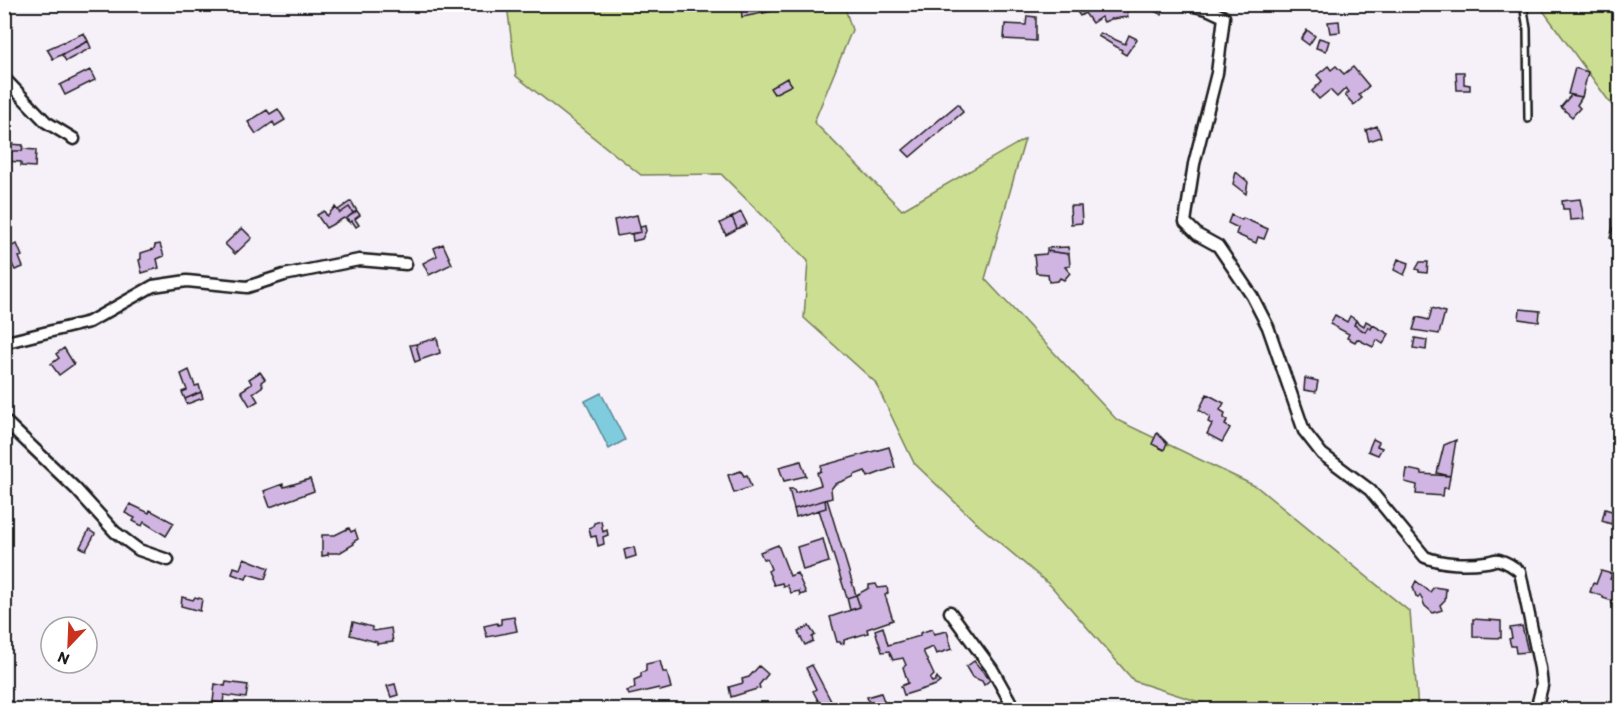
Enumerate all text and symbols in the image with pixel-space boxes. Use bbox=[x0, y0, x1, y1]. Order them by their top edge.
north arrow bbox=[39, 615, 99, 675]
text: N bbox=[55, 647, 72, 669]

